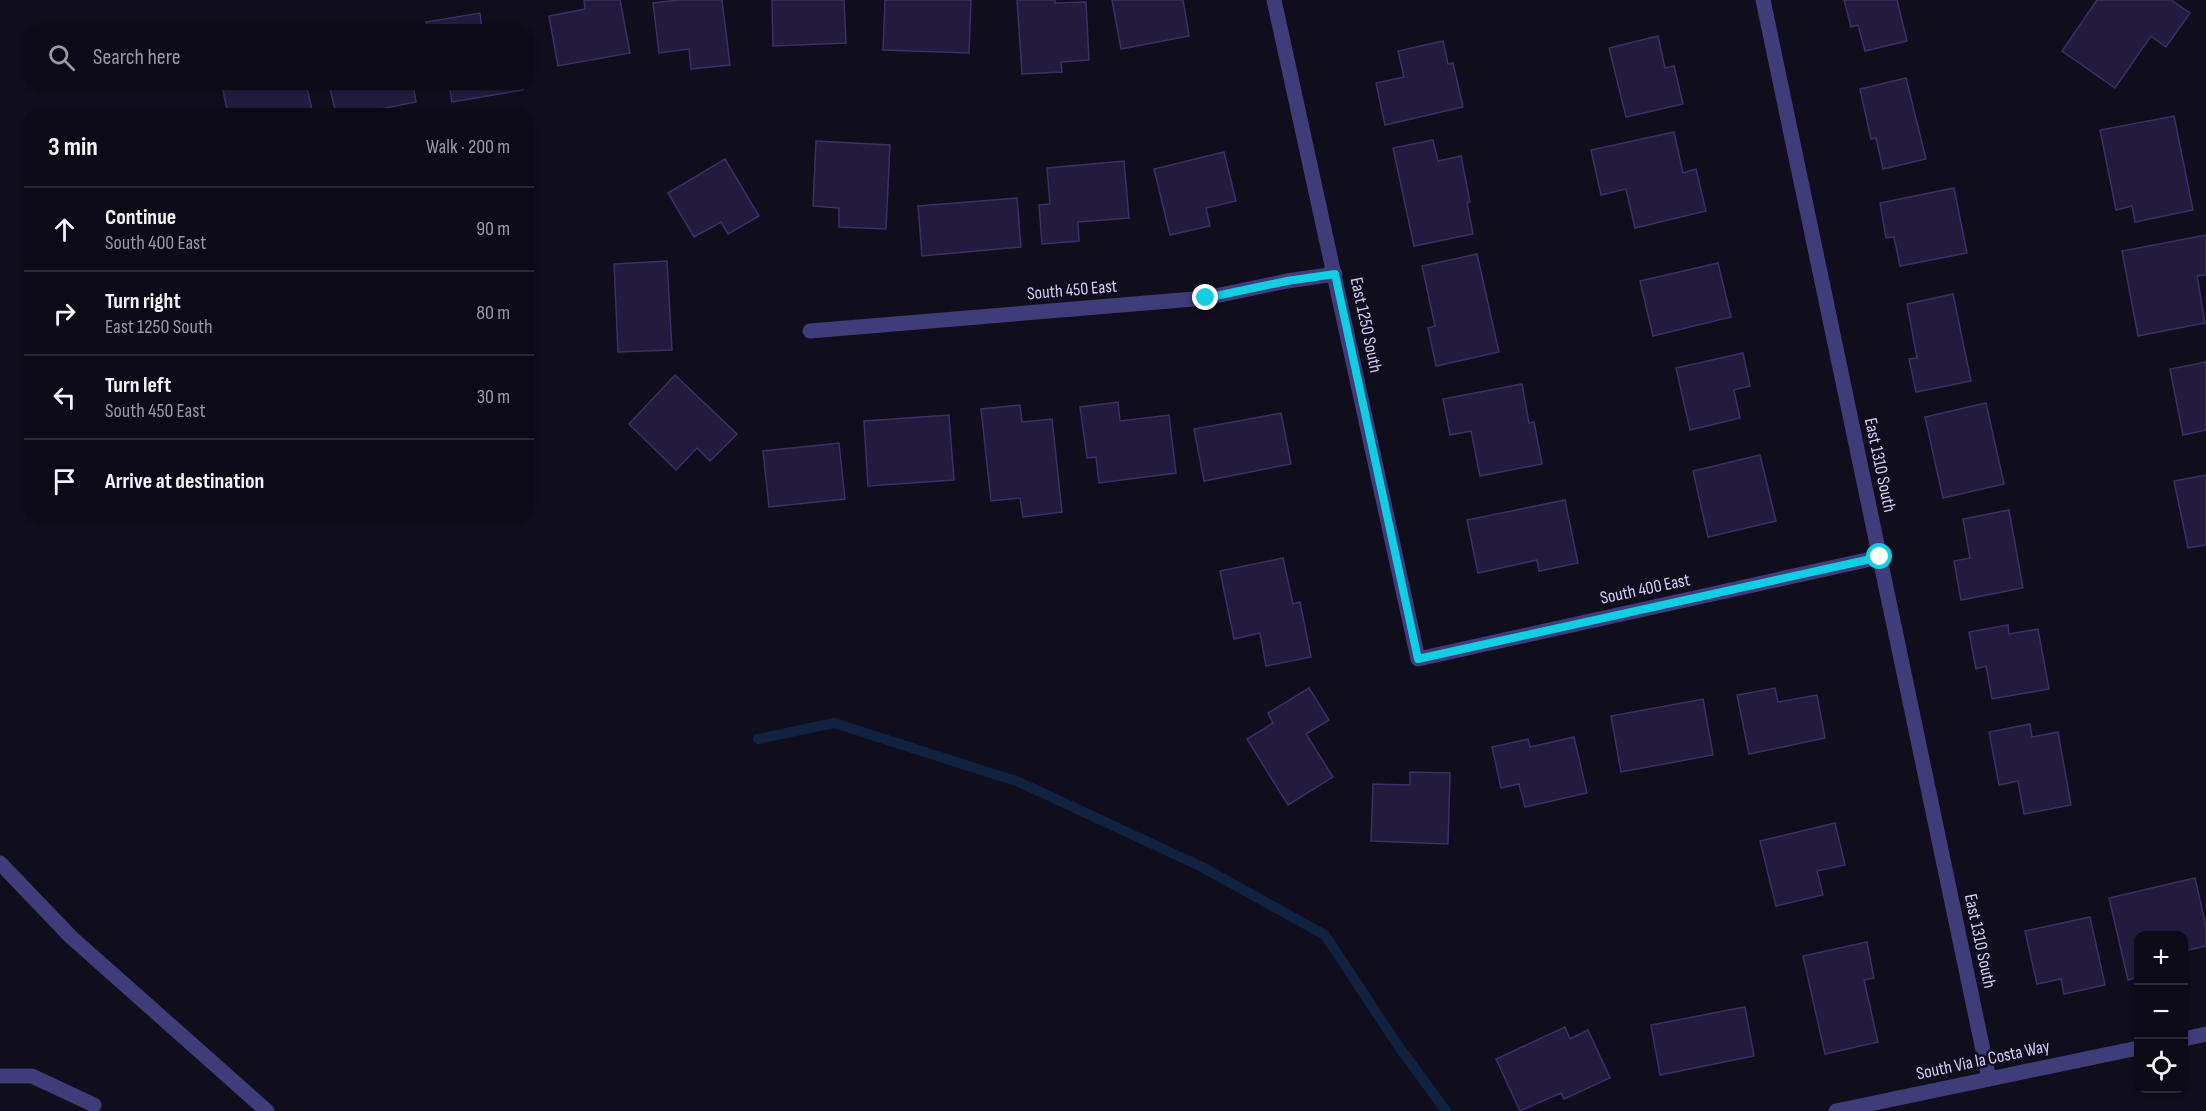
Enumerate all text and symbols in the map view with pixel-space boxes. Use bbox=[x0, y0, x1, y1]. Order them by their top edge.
search box bbox=[24, 24, 534, 90]
icon: search bbox=[45, 41, 78, 74]
text: Search here bbox=[93, 44, 180, 71]
text: 3 min bbox=[48, 132, 98, 163]
text: Walk · 200 m bbox=[426, 135, 510, 159]
text: Continue bbox=[105, 204, 176, 231]
icon: ahead bbox=[48, 213, 81, 246]
text: 90 m bbox=[476, 217, 510, 241]
text: South 400 East bbox=[105, 231, 206, 255]
street label: East 1250 South bbox=[1346, 275, 1386, 375]
street label: South 450 East bbox=[1026, 276, 1118, 304]
route end bbox=[1192, 284, 1218, 310]
text: Turn right bbox=[105, 288, 181, 315]
icon: right bbox=[48, 297, 81, 330]
text: 80 m bbox=[476, 301, 510, 325]
text: East 1250 South bbox=[105, 315, 213, 339]
text: Turn left bbox=[105, 372, 171, 399]
icon: left bbox=[48, 381, 81, 414]
text: 30 m bbox=[477, 385, 510, 409]
text: South 450 East bbox=[105, 399, 206, 423]
street label: East 1310 South bbox=[1860, 416, 1900, 514]
icon: arrive bbox=[48, 465, 81, 498]
text: Arrive at destination bbox=[105, 468, 264, 495]
route start bbox=[1866, 543, 1892, 569]
street label: South 400 East bbox=[1598, 569, 1692, 609]
street label: East 1310 South bbox=[1960, 892, 2000, 990]
map controls bbox=[2134, 931, 2188, 1093]
button: + bbox=[2134, 931, 2188, 985]
button: − bbox=[2134, 985, 2188, 1039]
street label: South Via la Costa Way bbox=[1914, 1036, 2052, 1084]
button: locate bbox=[2134, 1039, 2188, 1093]

